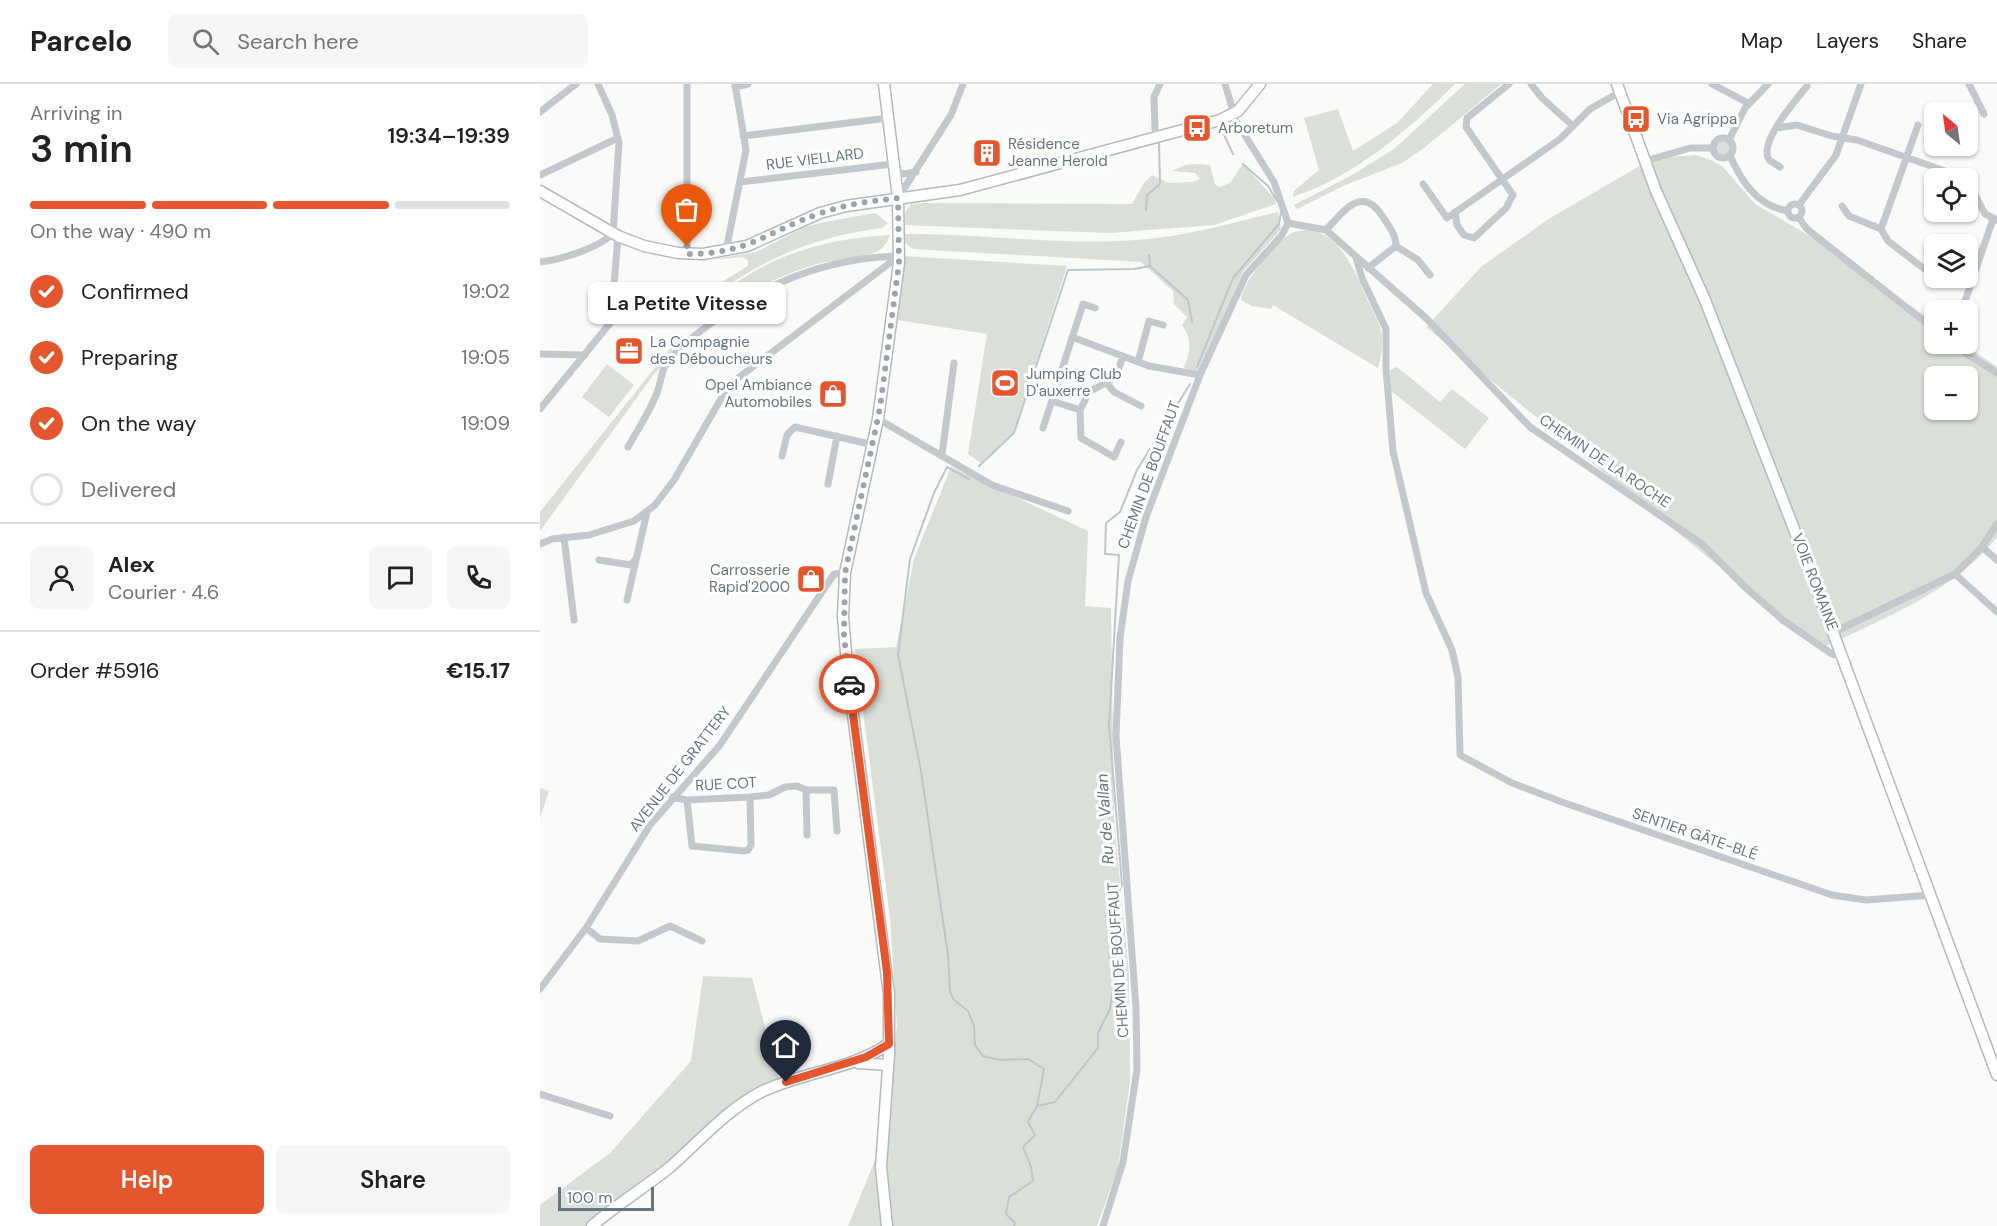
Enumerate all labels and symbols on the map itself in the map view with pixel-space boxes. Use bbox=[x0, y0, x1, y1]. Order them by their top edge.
north arrow bbox=[1924, 102, 1978, 156]
bus stop icon: Via Agrippa bbox=[1620, 103, 1652, 135]
place label: Via Agrippa bbox=[1657, 109, 1737, 129]
bus stop icon: Arboretum bbox=[1181, 112, 1213, 144]
place label: Arboretum bbox=[1218, 118, 1293, 138]
place label: Résidence Jeanne Herold bbox=[1008, 134, 1108, 171]
building icon: Résidence Jeanne Herold bbox=[971, 137, 1003, 169]
street label: RUE VIELLARD bbox=[765, 143, 865, 175]
pin bbox=[661, 184, 712, 246]
callout: La Petite Vitesse bbox=[588, 282, 786, 324]
place label: La Compagnie des Déboucheurs bbox=[650, 332, 773, 369]
office icon: La Compagnie des Déboucheurs bbox=[613, 335, 645, 367]
place label: Jumping Club D'auxerre bbox=[1026, 364, 1122, 401]
sports icon: Jumping Club D'auxerre bbox=[989, 367, 1021, 399]
place label: Opel Ambiance Automobiles bbox=[705, 375, 812, 412]
shop icon: Opel Ambiance Automobiles bbox=[817, 378, 849, 410]
street label: CHEMIN DE BOUFFAUT bbox=[1113, 398, 1185, 552]
street label: CHEMIN DE LA ROCHE bbox=[1535, 410, 1675, 512]
street label: VOIE ROMAINE bbox=[1787, 530, 1843, 634]
place label: Carrosserie Rapid'2000 bbox=[709, 560, 790, 597]
shop icon: Carrosserie Rapid'2000 bbox=[795, 563, 827, 595]
courier bbox=[819, 654, 879, 714]
street label: AVENUE DE GRATTERY bbox=[625, 702, 735, 836]
street label: RUE COT bbox=[695, 772, 757, 796]
water label: Ru de Vallan bbox=[1091, 773, 1119, 865]
street label: SENTIER GÂTE-BLÉ bbox=[1630, 803, 1760, 865]
street label: CHEMIN DE BOUFFAUT bbox=[1103, 882, 1133, 1038]
pin bbox=[760, 1020, 811, 1082]
scale bar bbox=[558, 1184, 654, 1212]

